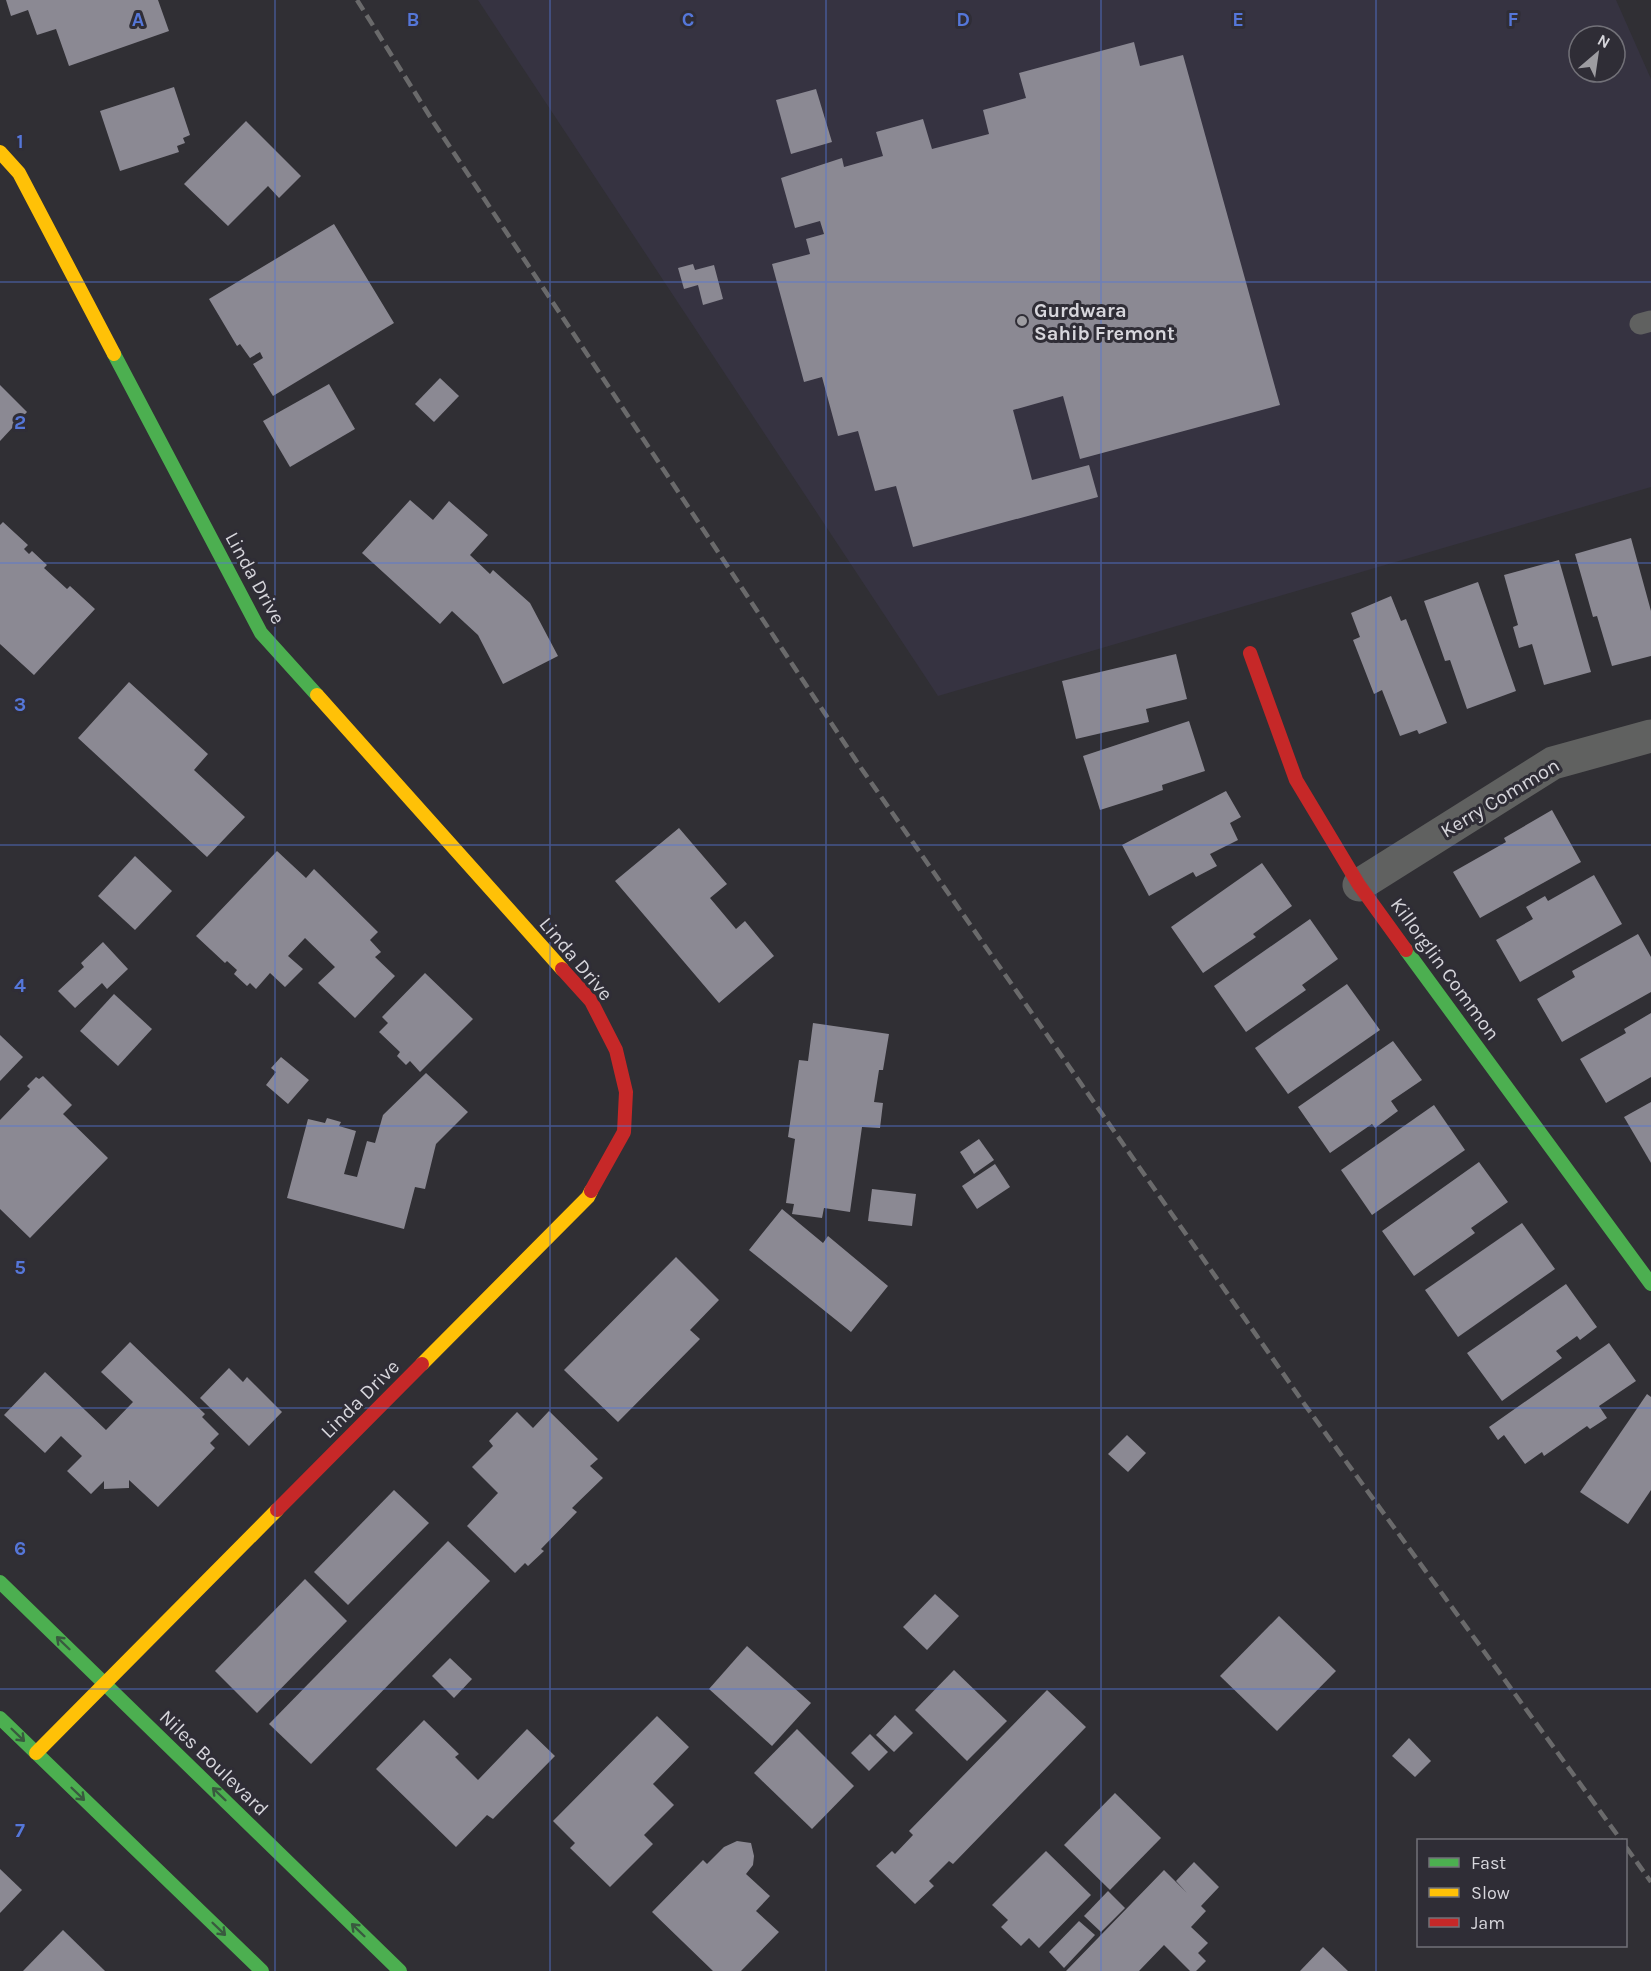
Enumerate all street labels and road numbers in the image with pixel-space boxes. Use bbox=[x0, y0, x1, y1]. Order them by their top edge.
street label: Linda Drive bbox=[220, 528, 290, 628]
street label: Kerry Common bbox=[1436, 753, 1564, 843]
street label: Killorglin Common bbox=[1386, 893, 1504, 1045]
street label: Linda Drive bbox=[535, 913, 617, 1005]
street label: Linda Drive bbox=[316, 1355, 404, 1443]
street label: Niles Boulevard bbox=[155, 1705, 273, 1821]

